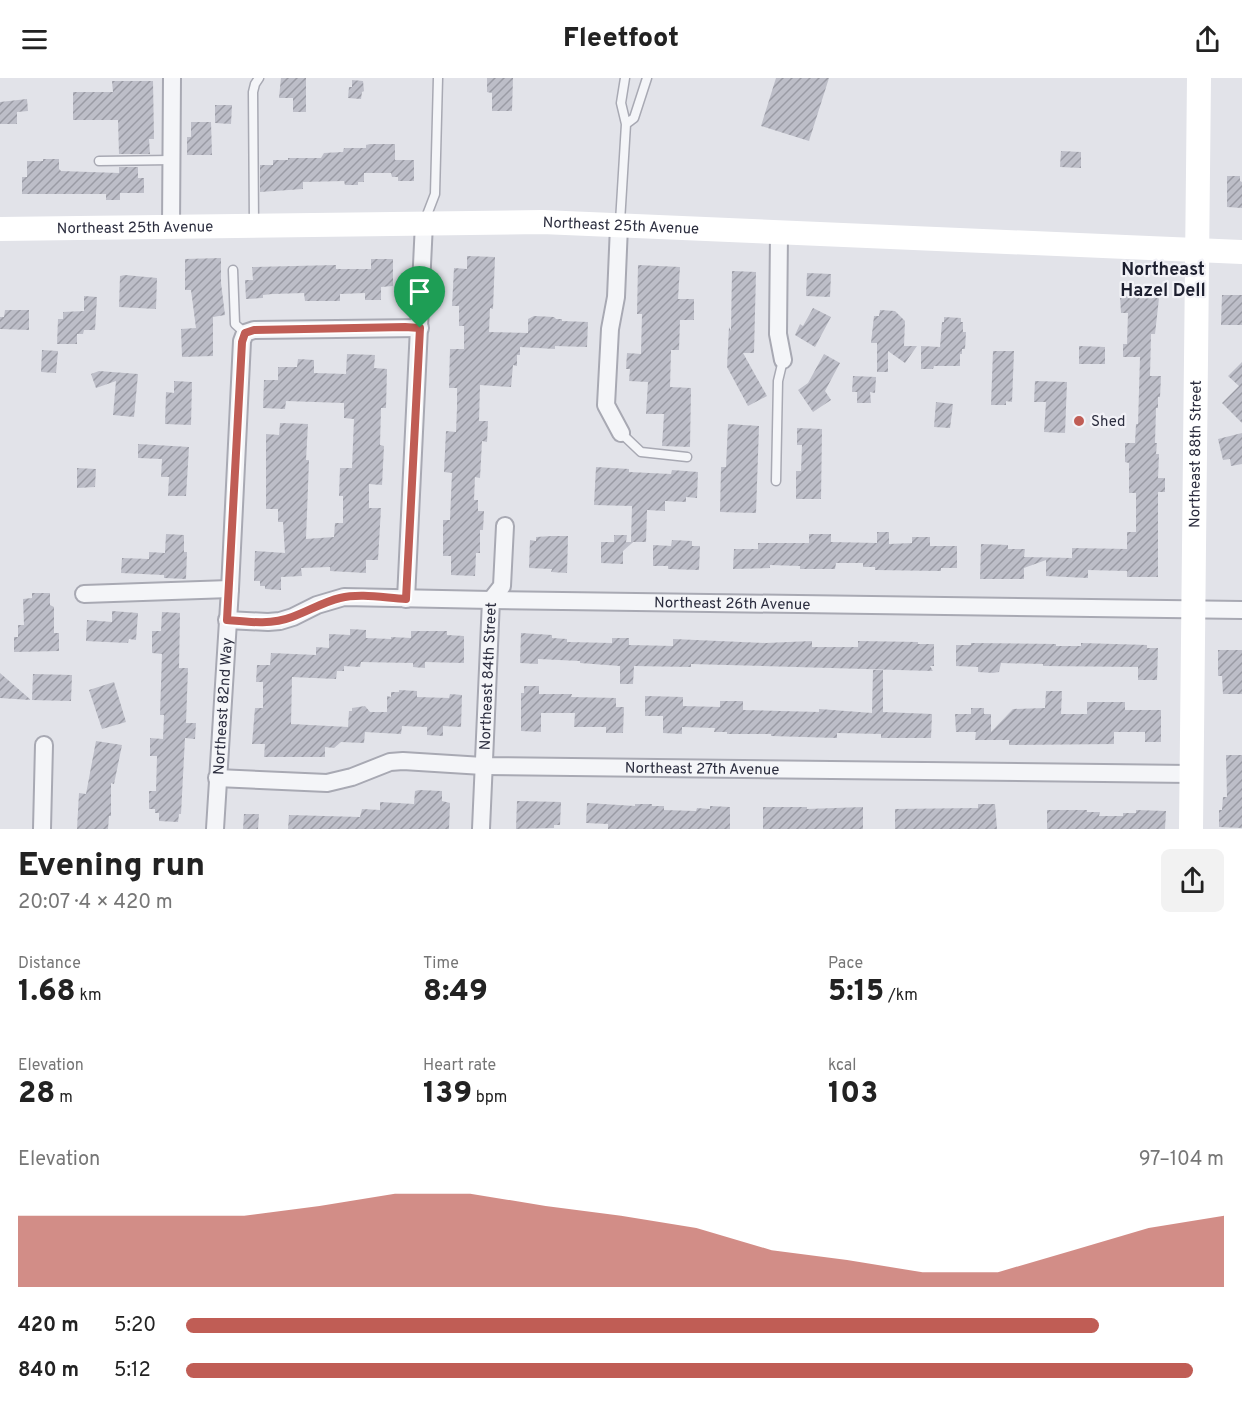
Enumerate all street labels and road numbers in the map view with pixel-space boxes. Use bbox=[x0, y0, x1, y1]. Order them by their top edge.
street label: Northeast 25th Avenue bbox=[542, 214, 699, 240]
street label: Northeast 25th Avenue bbox=[57, 218, 213, 239]
street label: Northeast 88th Street bbox=[1186, 380, 1207, 528]
street label: Northeast 26th Avenue bbox=[654, 594, 810, 615]
street label: Northeast 84th Street bbox=[476, 602, 502, 751]
street label: Northeast 82nd Way bbox=[210, 637, 238, 776]
street label: Northeast 27th Avenue bbox=[625, 760, 779, 780]

